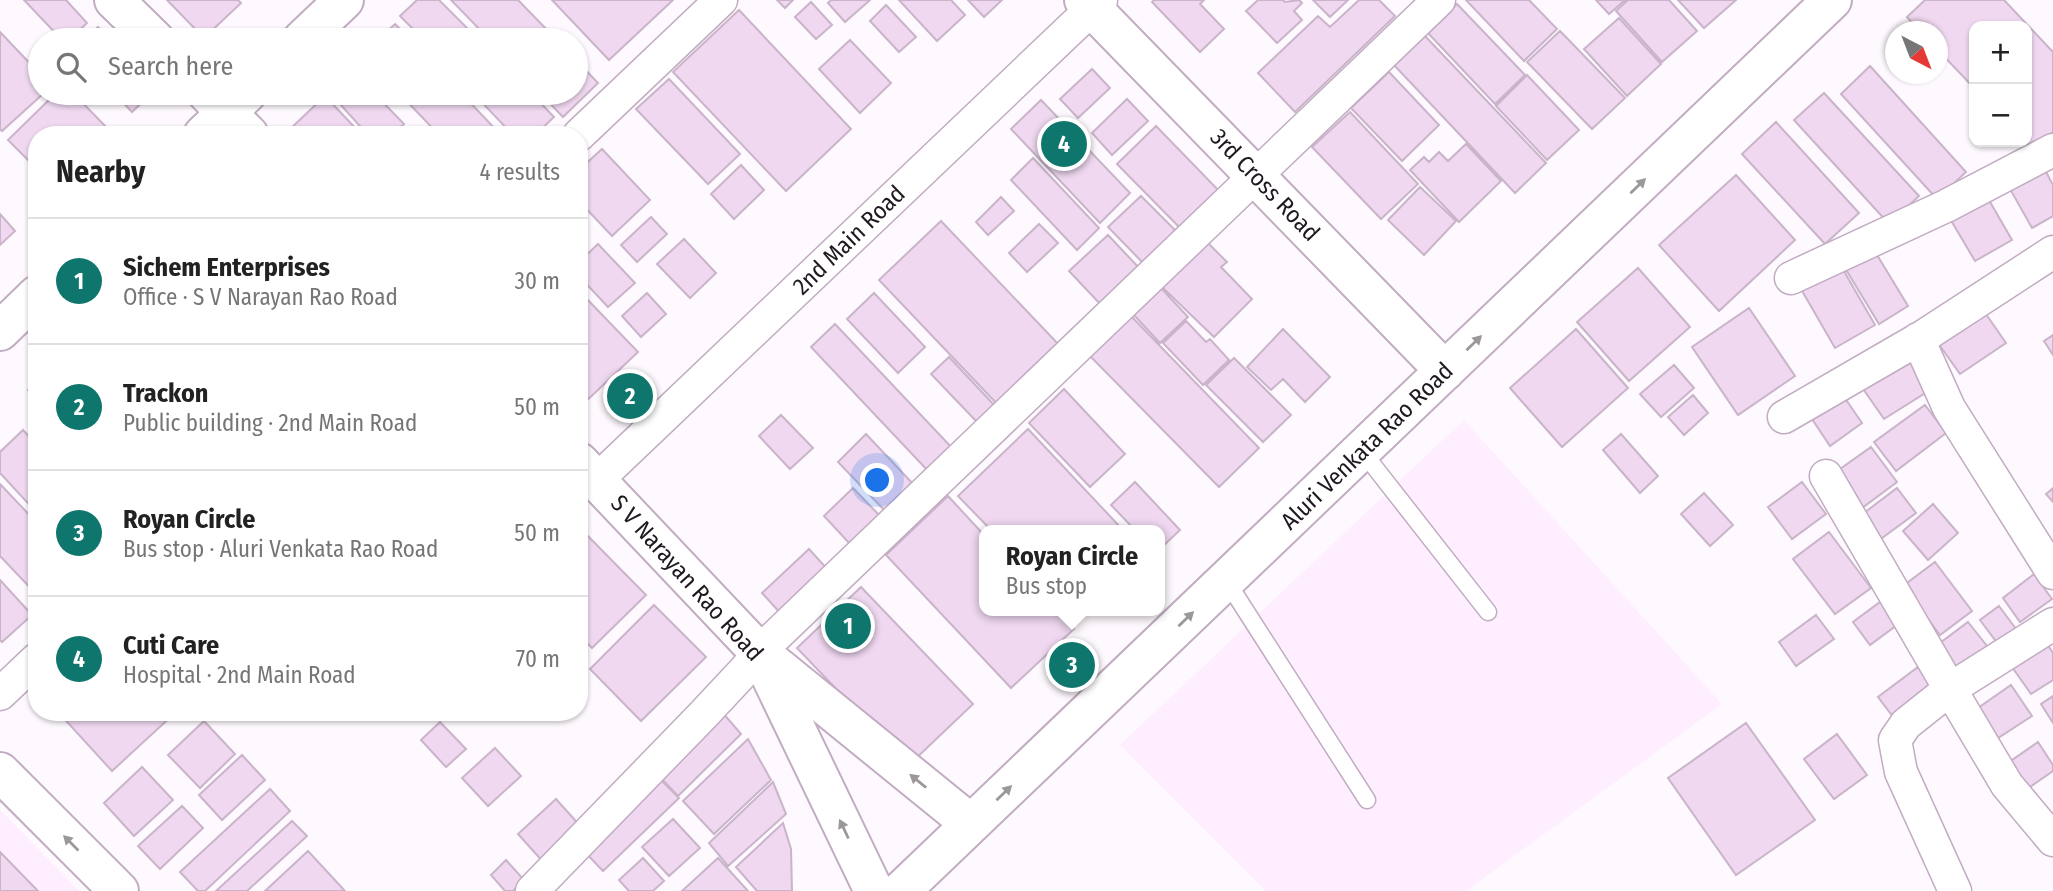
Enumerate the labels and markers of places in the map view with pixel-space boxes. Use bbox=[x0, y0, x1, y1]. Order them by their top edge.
pin: 4 bbox=[1041, 118, 1087, 170]
pin: 2 bbox=[607, 370, 653, 422]
pin: 1 bbox=[825, 600, 871, 652]
pin: 3 bbox=[1049, 639, 1095, 691]

